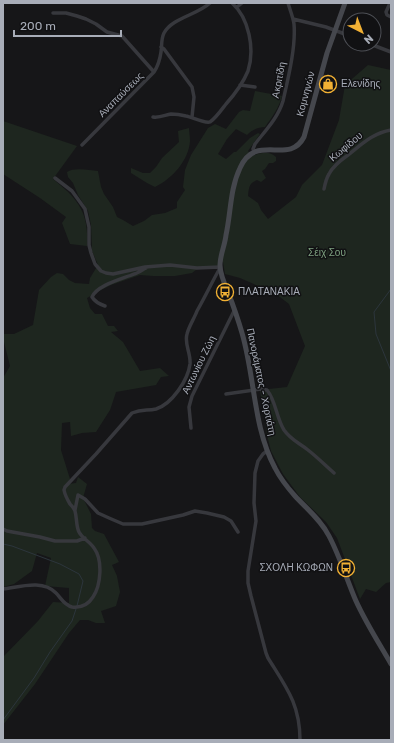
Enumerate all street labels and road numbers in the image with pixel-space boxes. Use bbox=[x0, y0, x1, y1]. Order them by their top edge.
street label: Ακριτίδη bbox=[270, 61, 288, 99]
street label: Αναπαύσεως bbox=[96, 70, 146, 120]
street label: Κομνηνών bbox=[294, 70, 318, 118]
street label: Κωφίδου bbox=[327, 130, 365, 164]
street label: Πανοράματος - Χορτιάτη bbox=[244, 327, 278, 437]
street label: Αντωνίου Ζώη bbox=[180, 334, 218, 396]

